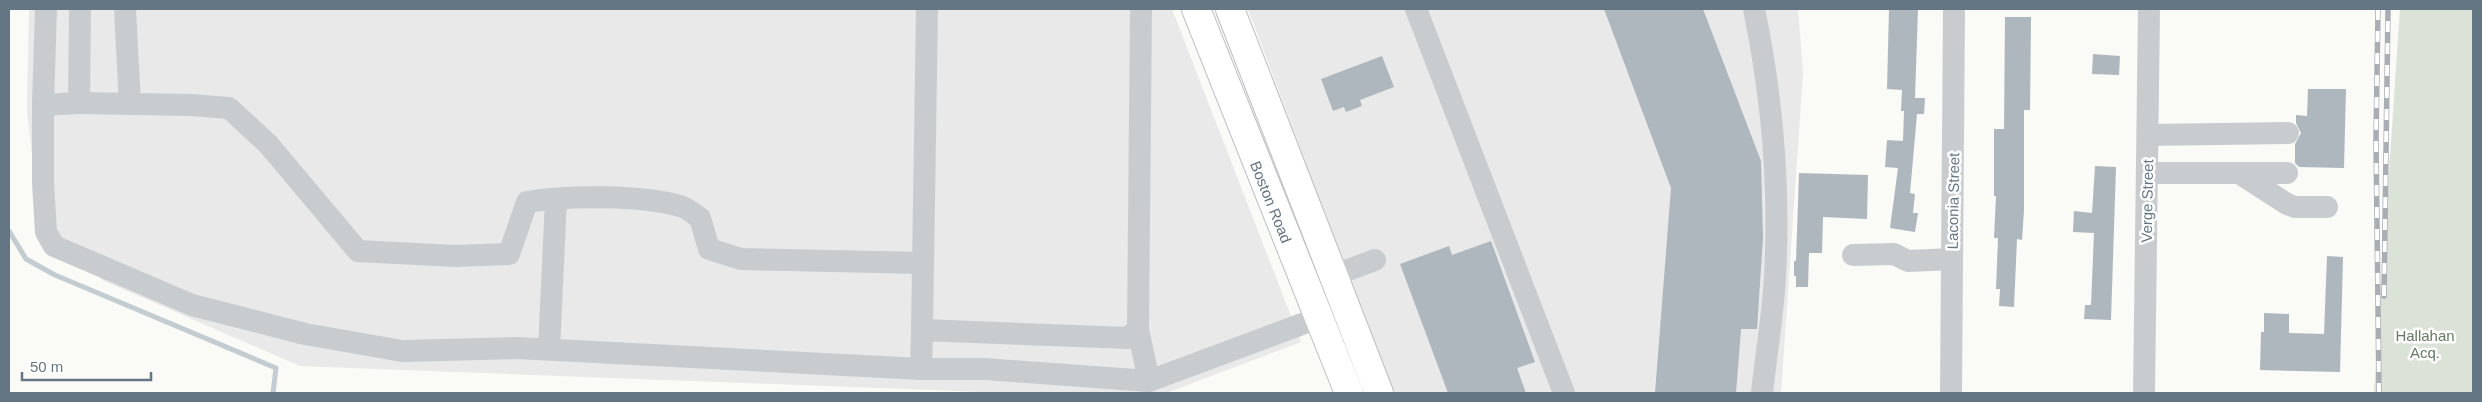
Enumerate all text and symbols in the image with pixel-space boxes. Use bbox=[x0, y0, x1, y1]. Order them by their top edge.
street label: Laconia Street bbox=[1944, 152, 1962, 250]
street label: Verge Street bbox=[2138, 158, 2156, 243]
street label: Boston Road bbox=[1247, 159, 1295, 245]
park label: Hallahan Acq. bbox=[2395, 327, 2455, 361]
scale bar bbox=[22, 350, 151, 382]
text: 50 m bbox=[30, 358, 63, 375]

